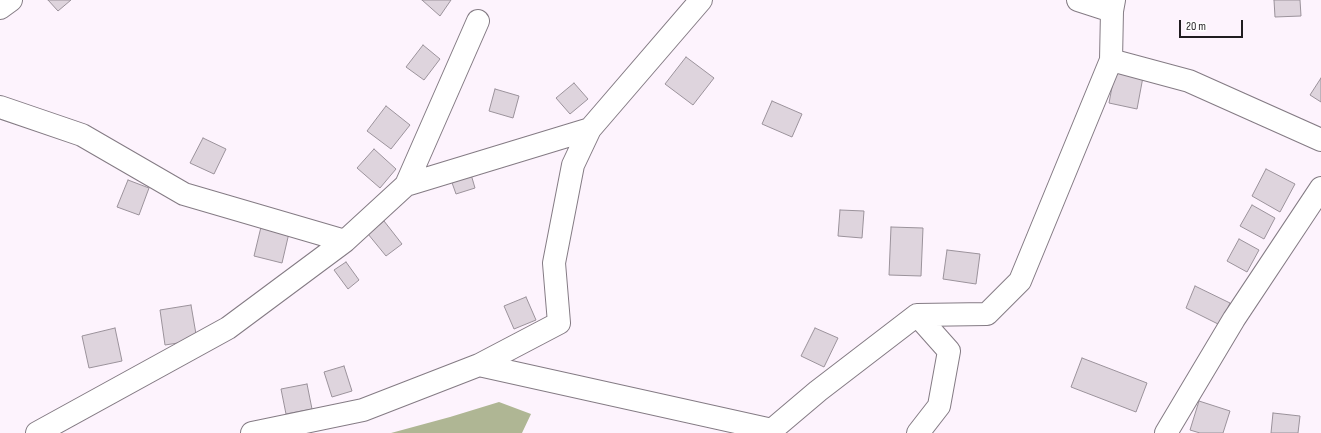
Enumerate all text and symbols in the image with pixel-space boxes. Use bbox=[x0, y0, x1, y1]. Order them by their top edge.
scale bar bbox=[1181, 12, 1245, 38]
text: 20 m bbox=[1186, 19, 1206, 34]

